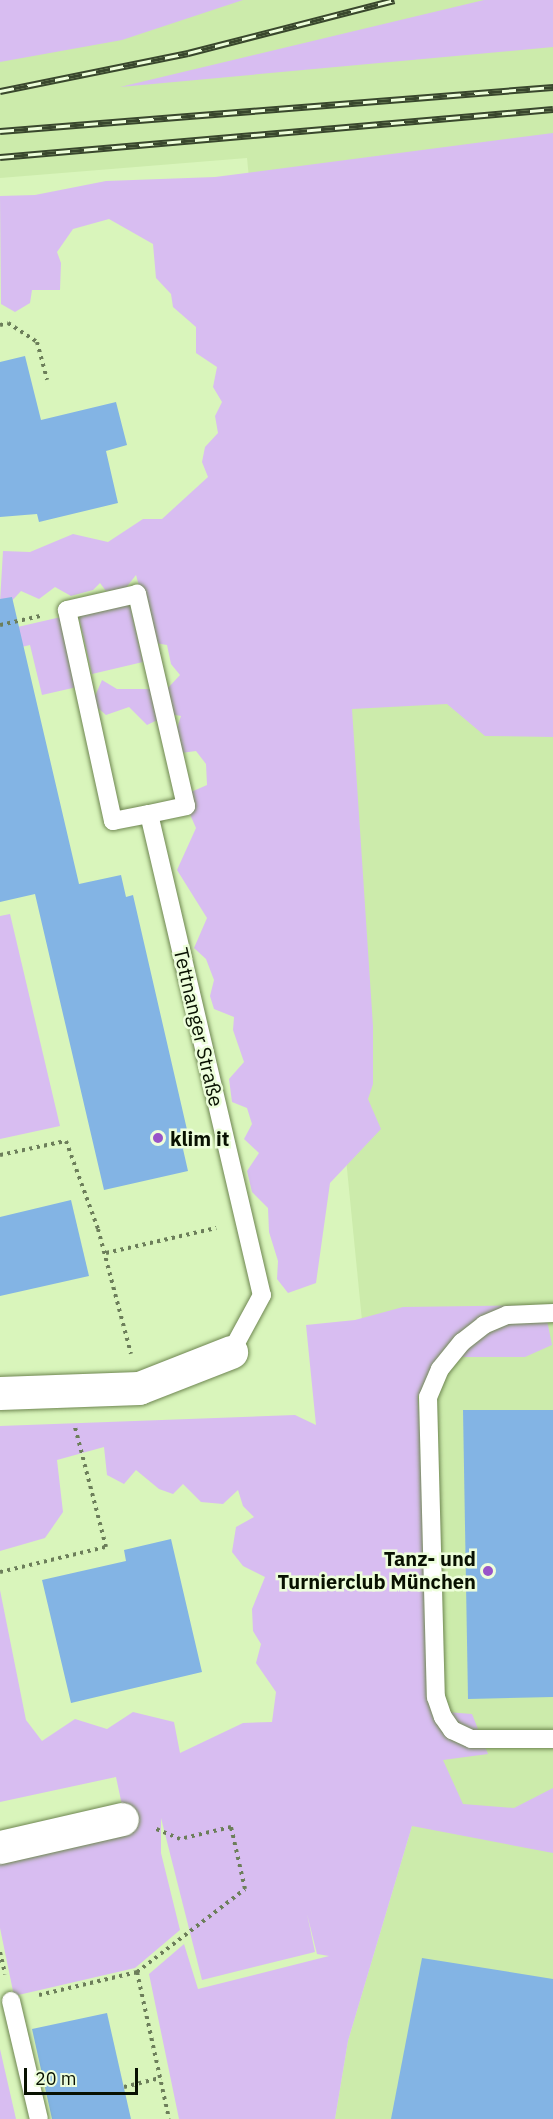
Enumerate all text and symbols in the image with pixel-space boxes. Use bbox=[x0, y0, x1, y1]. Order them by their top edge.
street label: Tettnanger Straße bbox=[169, 945, 229, 1109]
place label: klim it bbox=[170, 1126, 229, 1150]
marker: klim it bbox=[151, 1131, 165, 1145]
place label: Tanz- und Turnierclub München bbox=[278, 1547, 476, 1594]
marker: Tanz- und Turnierclub München bbox=[481, 1564, 495, 1578]
scale bar bbox=[27, 2056, 141, 2094]
text: 20 m bbox=[35, 2067, 77, 2090]

